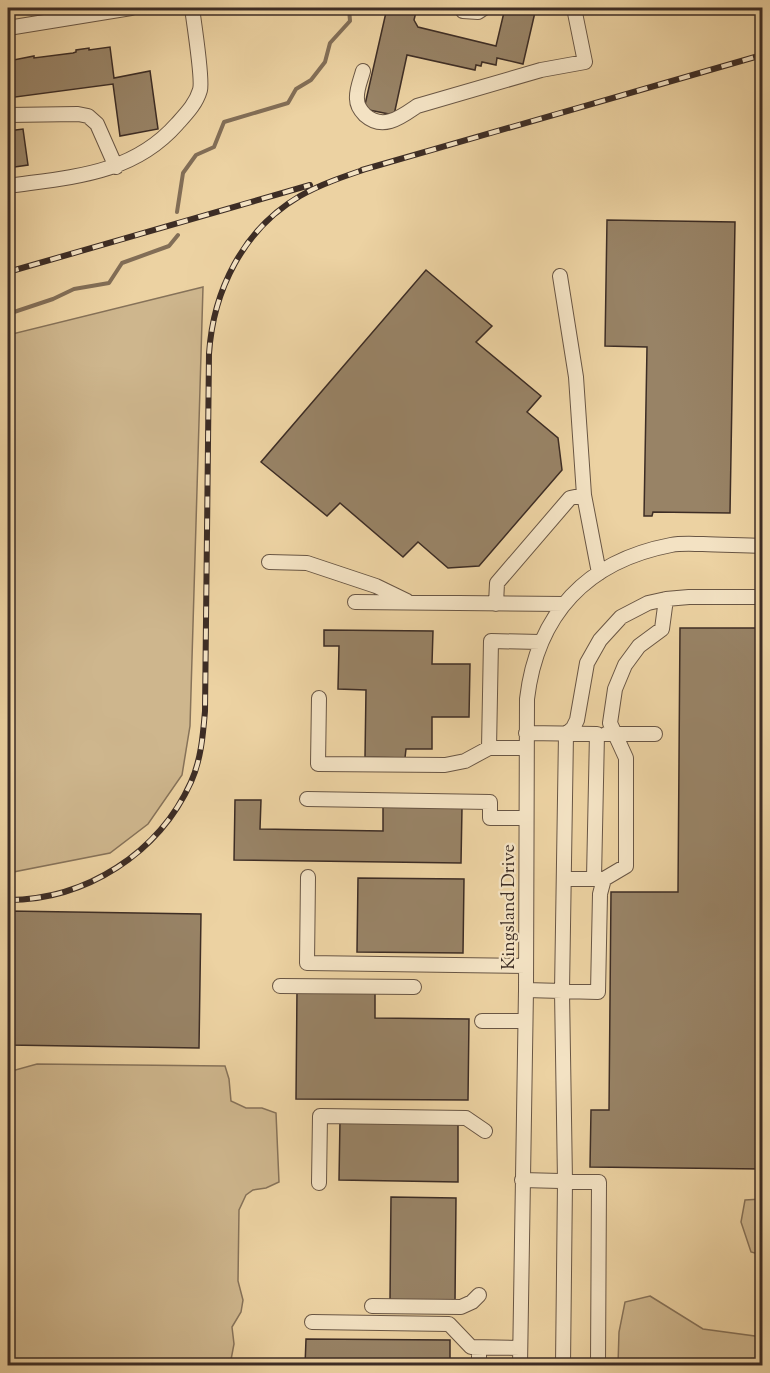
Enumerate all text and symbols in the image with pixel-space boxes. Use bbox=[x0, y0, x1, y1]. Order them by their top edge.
street label: Kingsland Drive bbox=[497, 844, 523, 970]

